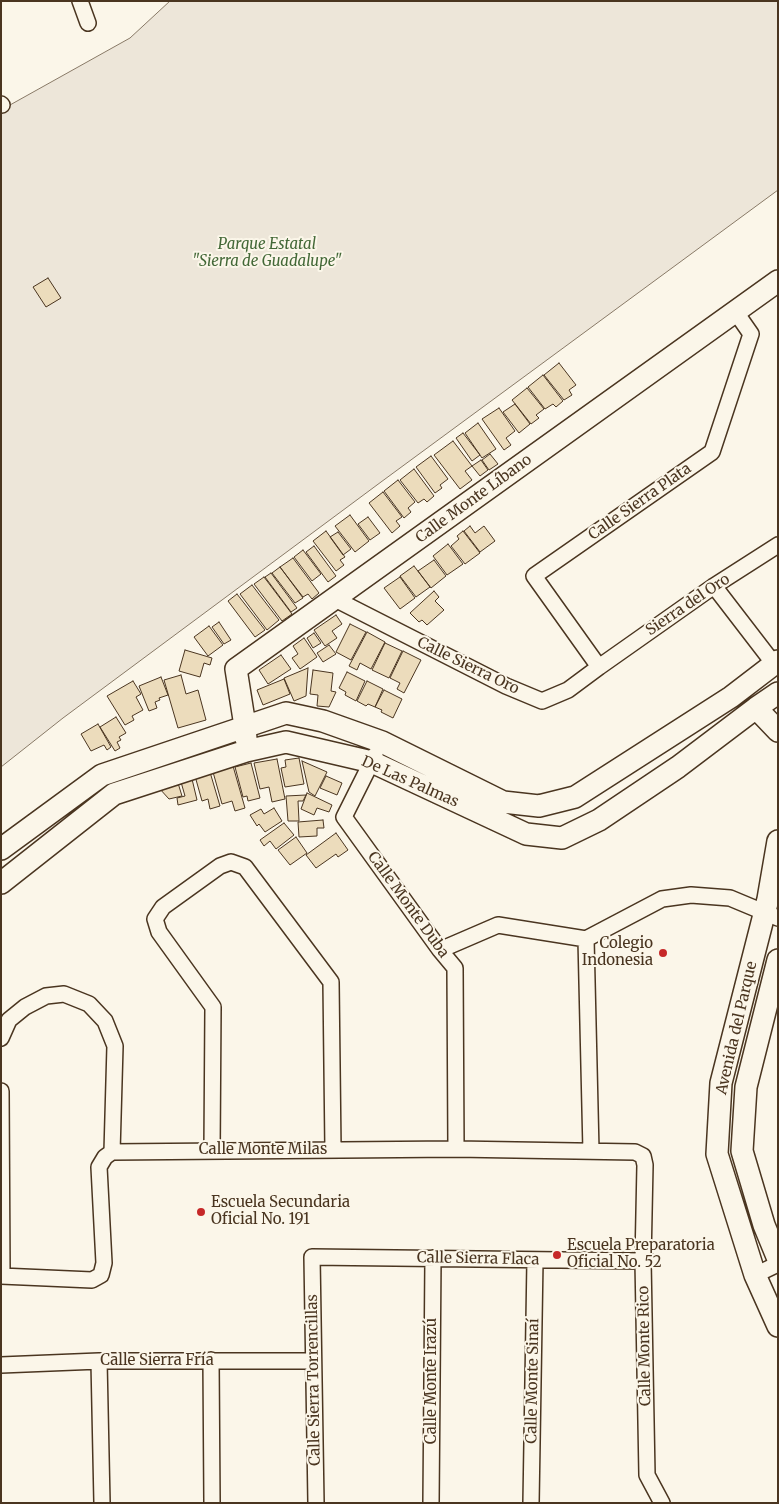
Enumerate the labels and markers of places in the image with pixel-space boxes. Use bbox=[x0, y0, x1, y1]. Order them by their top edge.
place label: Colegio Indonesia bbox=[582, 935, 653, 970]
marker: Colegio Indonesia bbox=[657, 947, 669, 959]
place label: Escuela Secundaria Oficial No. 191 bbox=[211, 1194, 350, 1229]
marker: Escuela Secundaria Oficial No. 191 bbox=[195, 1206, 207, 1218]
place label: Escuela Preparatoria Oficial No. 52 bbox=[567, 1237, 715, 1272]
marker: Escuela Preparatoria Oficial No. 52 bbox=[551, 1249, 563, 1261]

